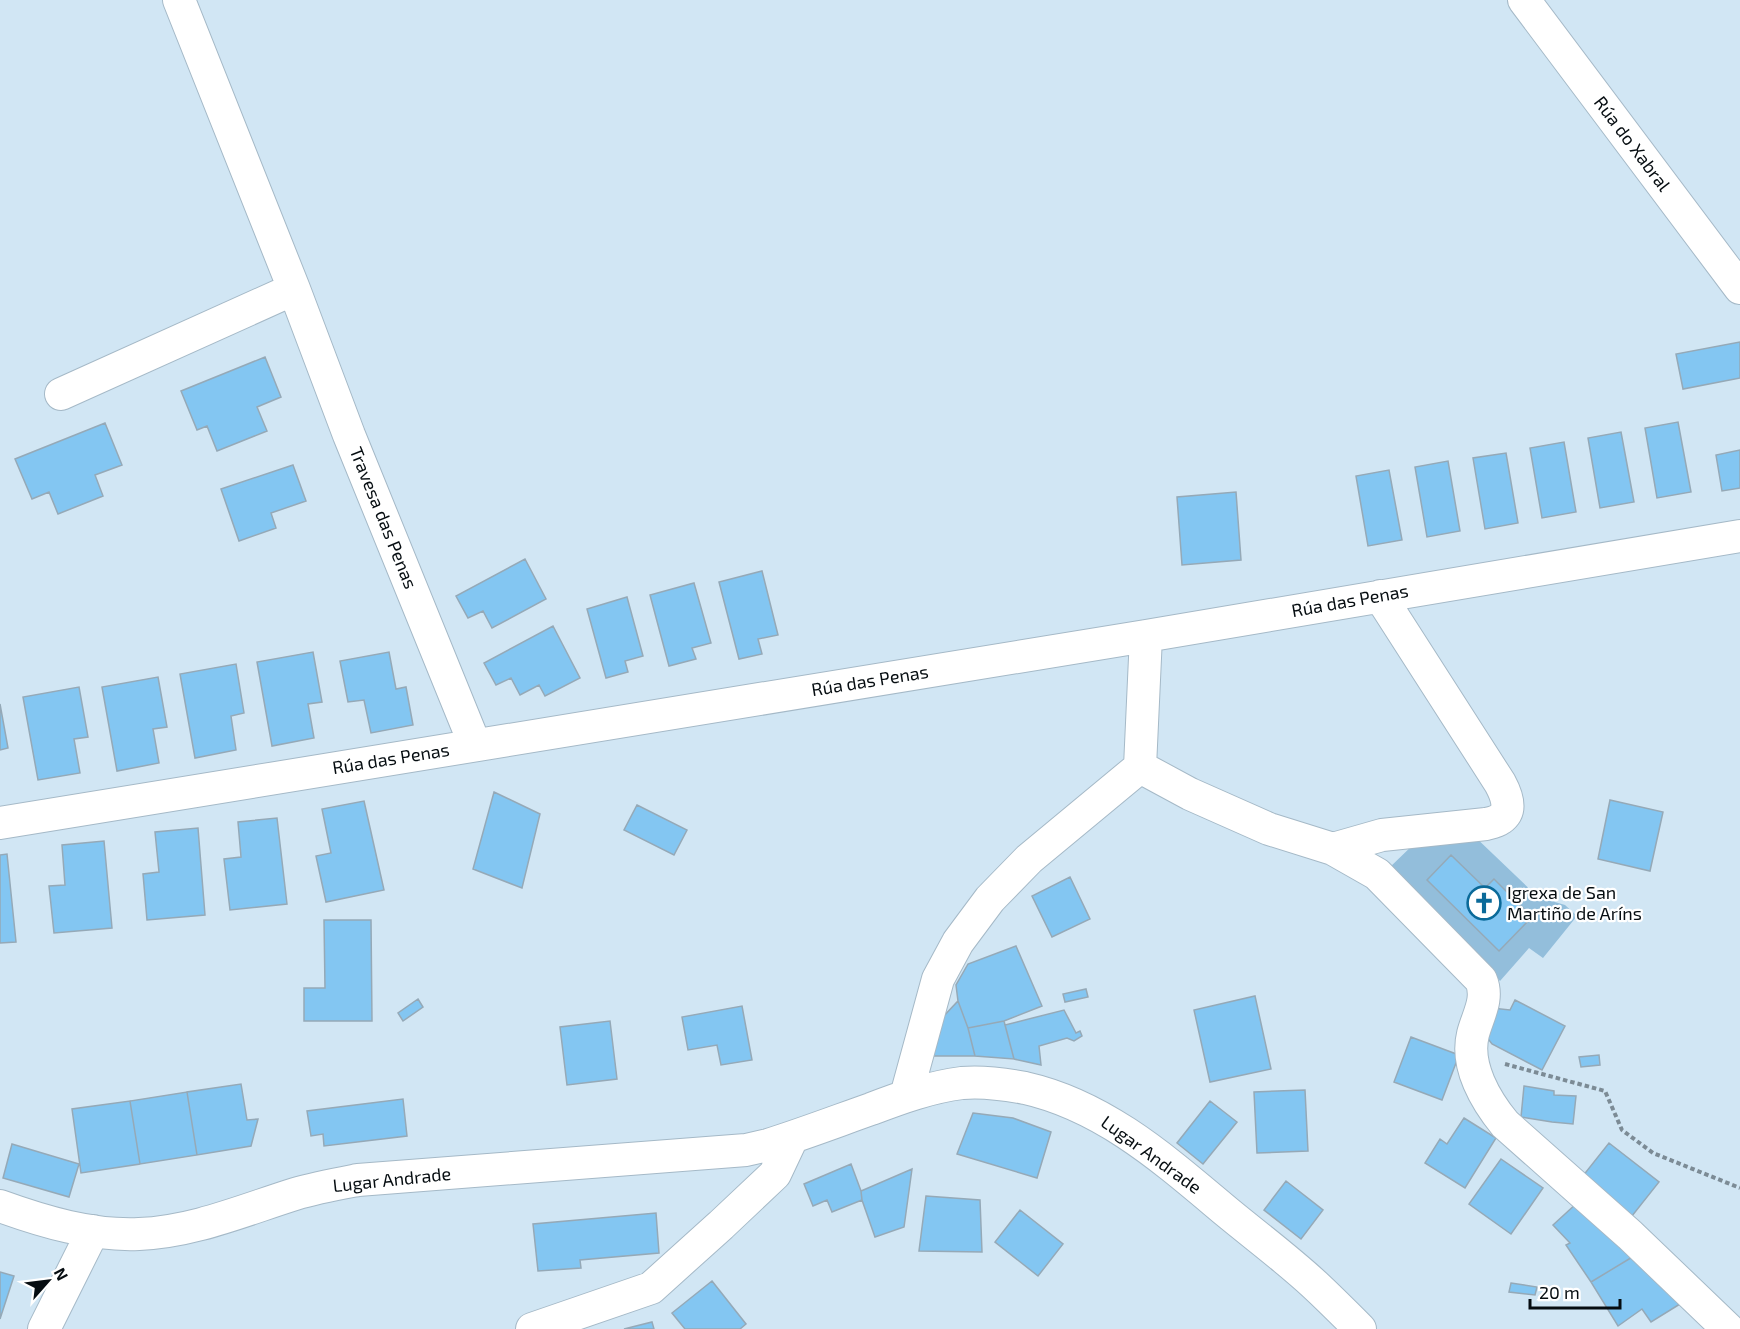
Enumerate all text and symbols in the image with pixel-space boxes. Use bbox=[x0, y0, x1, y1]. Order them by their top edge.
street label: Rúa do Xabral bbox=[1590, 92, 1676, 196]
street label: Travesa das Penas bbox=[345, 443, 422, 592]
street label: Rúa das Penas bbox=[1290, 579, 1410, 621]
street label: Rúa das Penas bbox=[810, 660, 930, 700]
street label: Rúa das Penas bbox=[331, 738, 451, 778]
place label: Igrexa de San Martiño de Aríns bbox=[1507, 881, 1642, 924]
church icon: Igrexa de San Martiño de Aríns bbox=[1466, 885, 1502, 921]
street label: Lugar Andrade bbox=[1097, 1110, 1206, 1198]
street label: Lugar Andrade bbox=[332, 1162, 452, 1196]
north arrow bbox=[18, 1251, 78, 1311]
text: N bbox=[51, 1264, 73, 1283]
scale bar bbox=[1530, 1272, 1620, 1310]
text: 20 m bbox=[1539, 1281, 1580, 1303]

